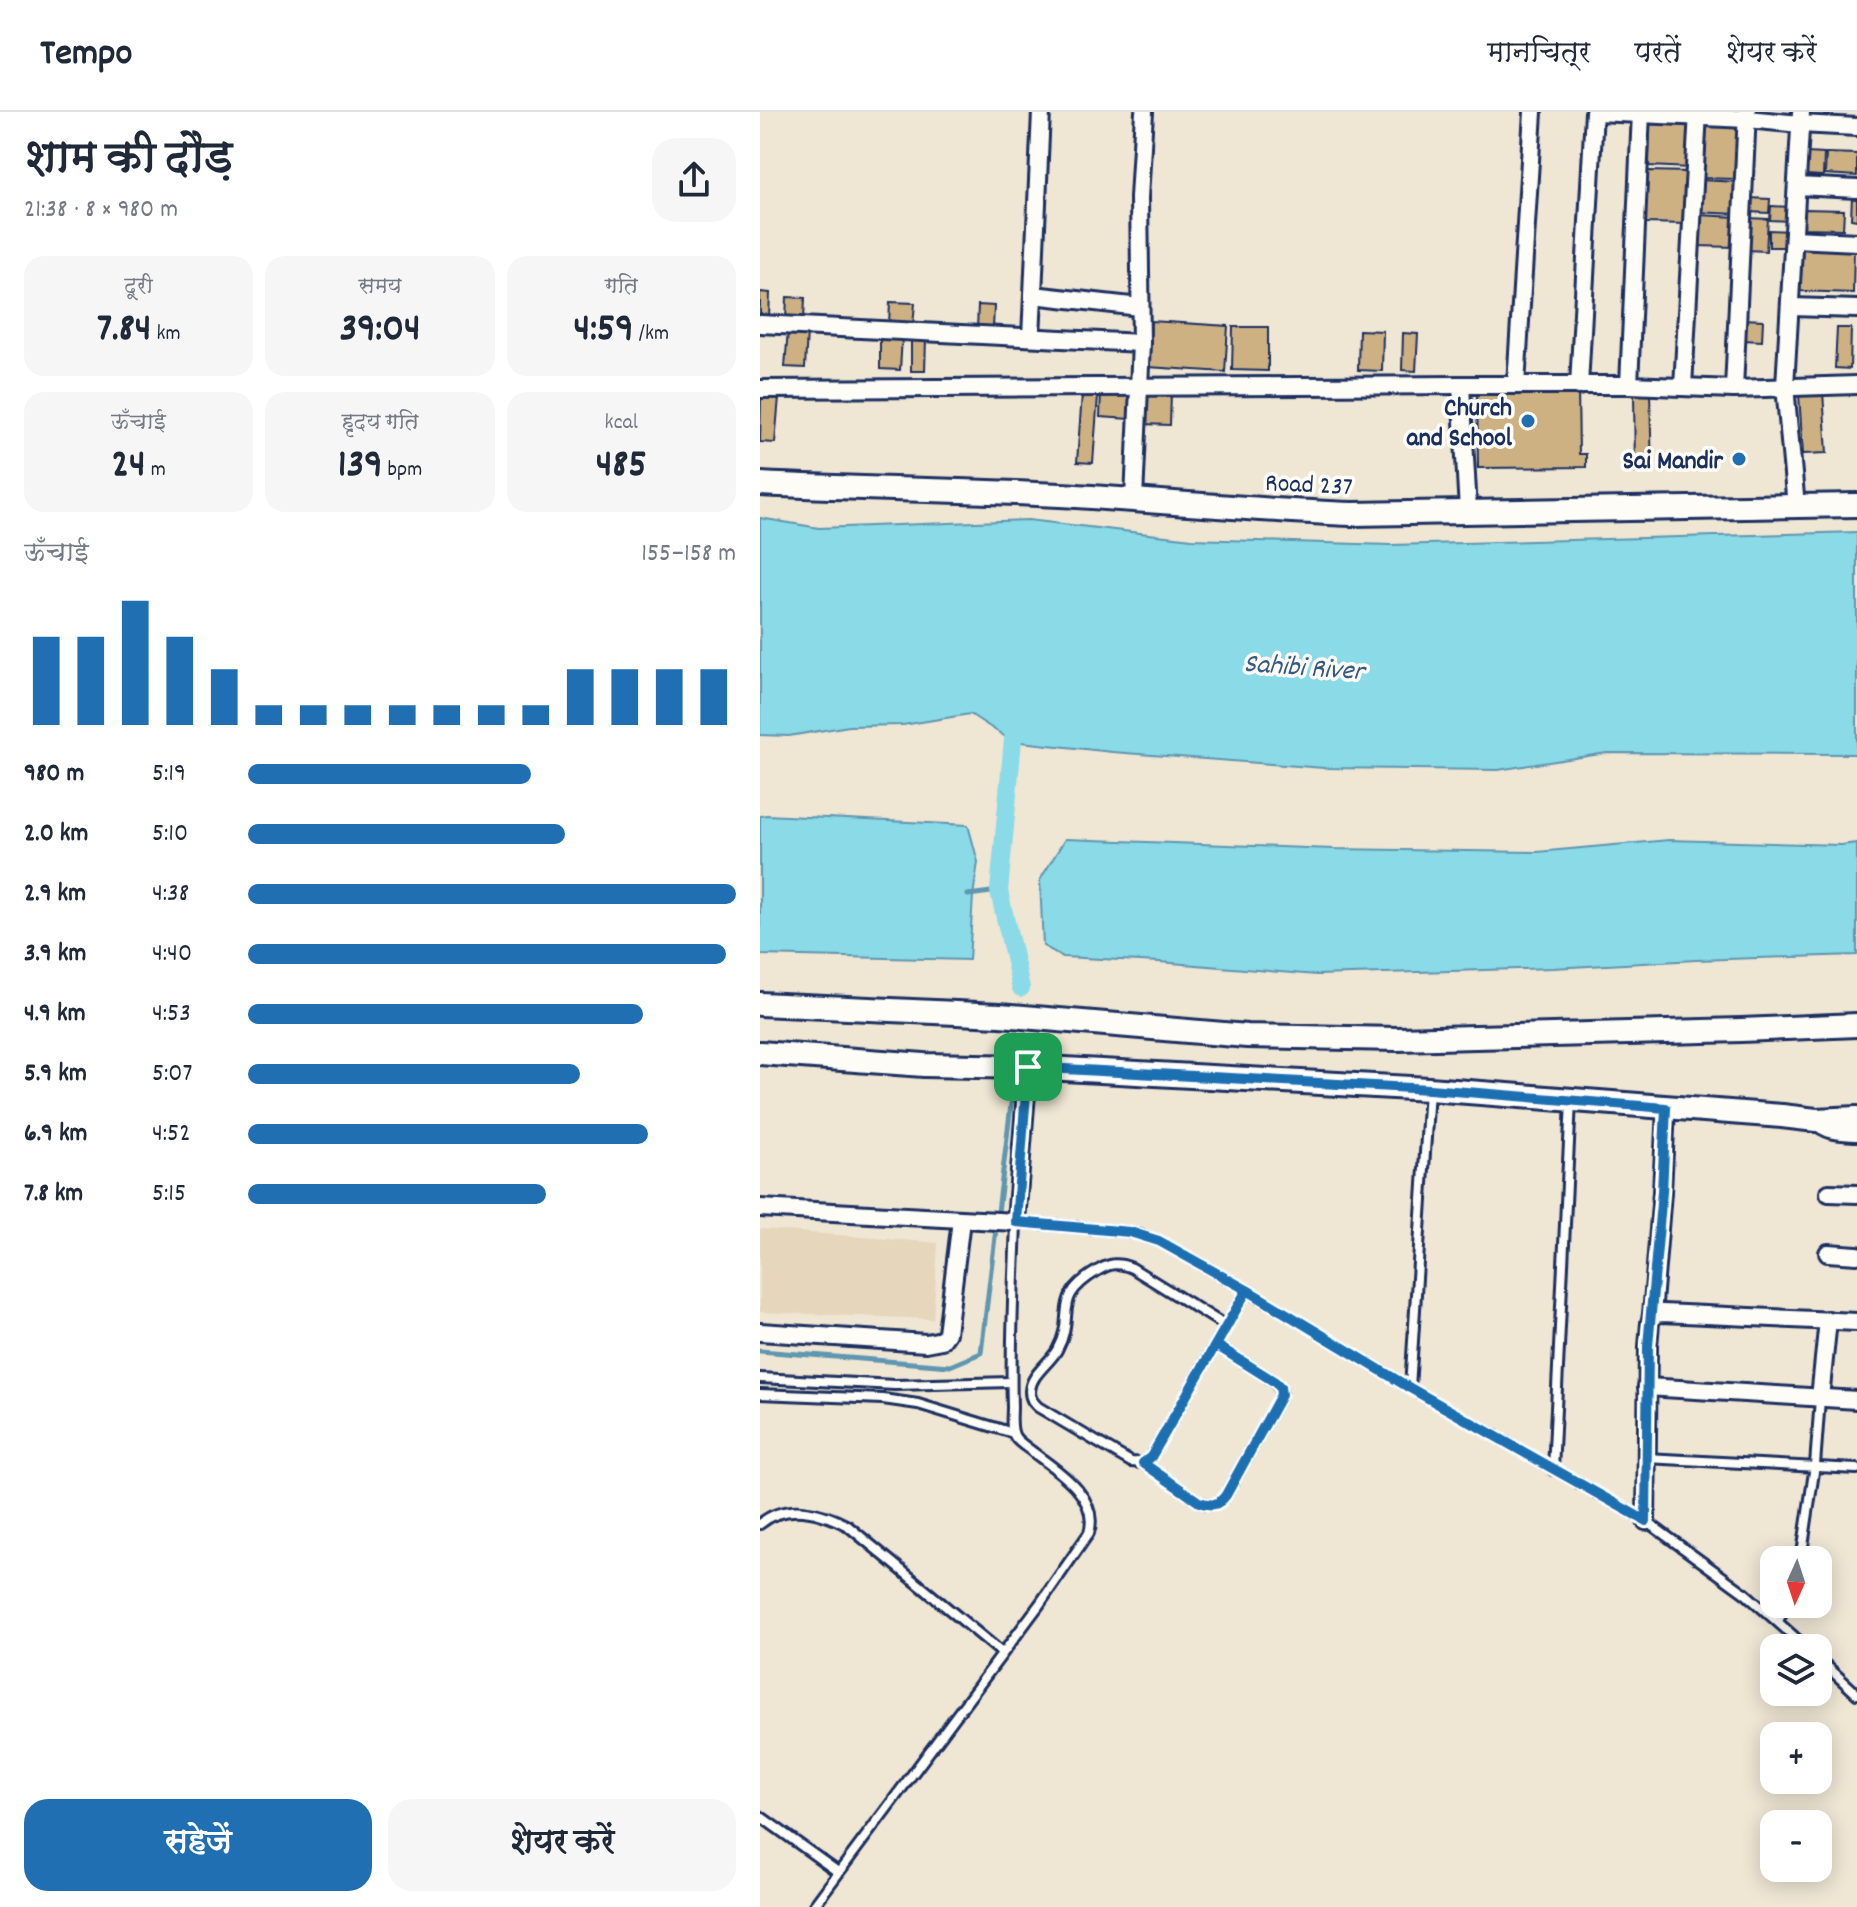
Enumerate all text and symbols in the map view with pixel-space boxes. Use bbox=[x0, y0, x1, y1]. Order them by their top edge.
text: Tempo bbox=[40, 28, 132, 83]
text: मानचित्र bbox=[1487, 35, 1590, 75]
text: परतें bbox=[1634, 35, 1681, 75]
text: शेयर करें bbox=[1725, 35, 1817, 75]
text: शाम की दौड़ bbox=[24, 130, 232, 193]
button: share bbox=[652, 138, 736, 222]
text: 21:38 · 8 × 980 m bbox=[24, 192, 178, 229]
text: दूरी bbox=[124, 272, 153, 303]
text: समय bbox=[358, 272, 402, 303]
text: गति bbox=[605, 272, 638, 303]
text: 7.84 bbox=[97, 303, 151, 360]
text: 39:04 bbox=[339, 303, 421, 360]
text: 4:59 bbox=[574, 303, 634, 360]
text: km bbox=[151, 319, 181, 350]
text: /km bbox=[634, 319, 669, 350]
place label: Church and School bbox=[1406, 391, 1513, 458]
text: ऊँचाई bbox=[111, 408, 166, 439]
text: हृदय गति bbox=[341, 408, 419, 439]
text: kcal bbox=[605, 408, 638, 439]
marker: Church and School bbox=[1519, 412, 1537, 430]
text: 24 bbox=[112, 439, 146, 496]
text: 139 bbox=[338, 439, 383, 496]
text: 485 bbox=[596, 439, 647, 496]
place label: Sai Mandir bbox=[1623, 444, 1723, 481]
marker: Sai Mandir bbox=[1730, 450, 1748, 468]
text: m bbox=[146, 455, 166, 486]
text: bpm bbox=[383, 455, 422, 486]
street label: Road 237 bbox=[1264, 466, 1353, 507]
text: ऊँचाई bbox=[24, 536, 89, 573]
text: 155–158 m bbox=[641, 536, 736, 573]
water label: Sahibi River bbox=[1242, 646, 1369, 694]
text: 980 m bbox=[24, 756, 84, 793]
text: 5:19 bbox=[152, 756, 186, 793]
text: 2.0 km bbox=[24, 816, 88, 853]
text: 5:10 bbox=[152, 816, 188, 853]
text: 2.9 km bbox=[24, 876, 86, 913]
text: 4:38 bbox=[152, 876, 189, 913]
text: 3.9 km bbox=[24, 936, 86, 973]
text: 4:40 bbox=[152, 936, 192, 973]
text: 4.9 km bbox=[24, 996, 86, 1033]
text: 4:53 bbox=[152, 996, 191, 1033]
pin bbox=[994, 1033, 1062, 1101]
icon: arrive bbox=[1006, 1045, 1050, 1089]
text: 5.9 km bbox=[24, 1056, 87, 1093]
text: 5:07 bbox=[152, 1056, 192, 1093]
text: 6.9 km bbox=[24, 1116, 87, 1153]
text: 4:52 bbox=[152, 1116, 191, 1153]
text: 7.8 km bbox=[24, 1176, 83, 1213]
text: 5:15 bbox=[152, 1176, 186, 1213]
north arrow bbox=[1760, 1546, 1832, 1618]
map controls bbox=[1760, 1546, 1832, 1882]
button: layers bbox=[1760, 1634, 1832, 1706]
button: + bbox=[1760, 1722, 1832, 1794]
button: सहेजें bbox=[24, 1799, 372, 1891]
button: शेयर करें bbox=[388, 1799, 736, 1891]
button: − bbox=[1760, 1810, 1832, 1882]

